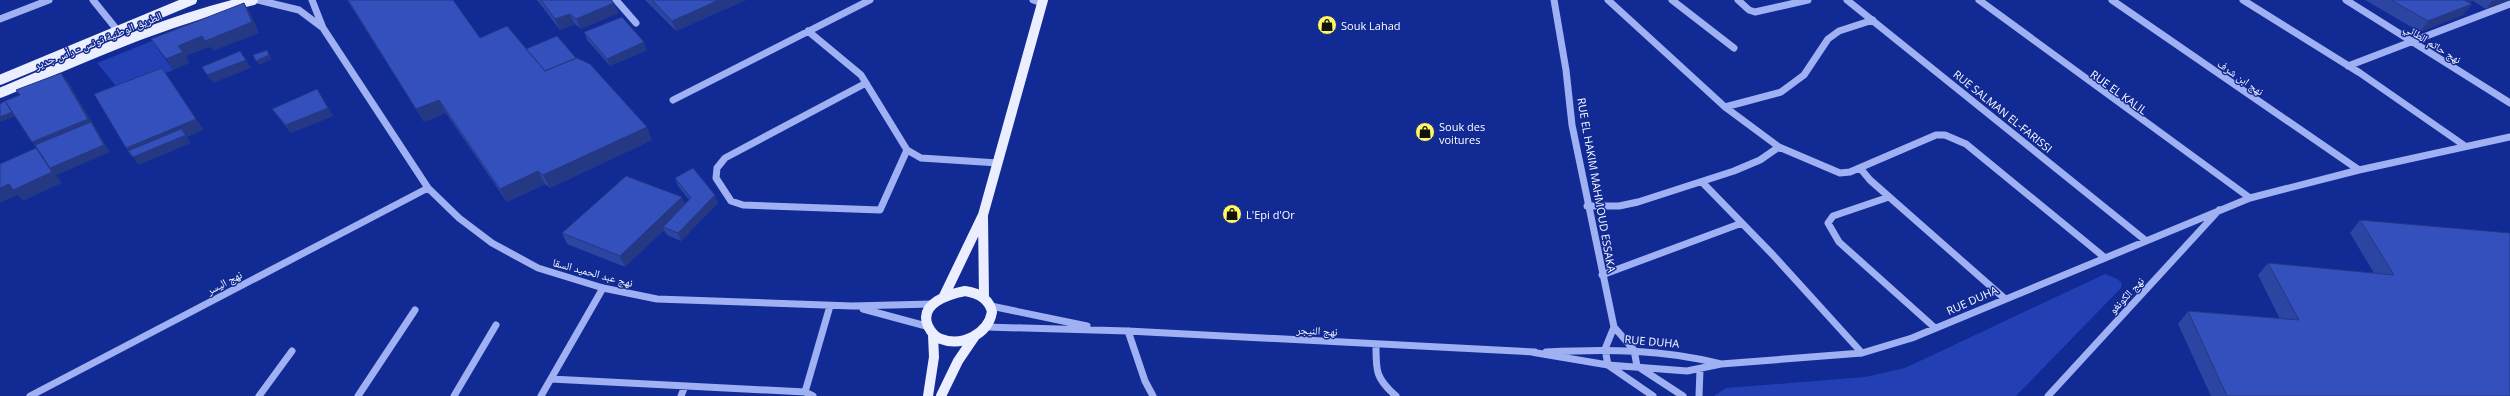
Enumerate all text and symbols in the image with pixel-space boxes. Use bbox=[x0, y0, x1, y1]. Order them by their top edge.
street label: الطريق الوطنية تونس - رأس جدير bbox=[31, 8, 164, 73]
shop icon: Souk Lahad bbox=[1316, 14, 1338, 36]
place label: Souk Lahad bbox=[1341, 18, 1400, 33]
street label: نهج حاتم الطائي bbox=[2401, 19, 2464, 68]
street label: نهج ابن شرف bbox=[2215, 56, 2267, 98]
street label: RUE SALMAN EL-FARISSI bbox=[1950, 66, 2056, 156]
street label: RUE EL KALIL bbox=[2088, 66, 2151, 118]
street label: RUE EL HAKIM MAHMOUD ESSAKA bbox=[1574, 96, 1620, 274]
place label: Souk des voitures bbox=[1439, 119, 1485, 147]
shop icon: Souk des voitures bbox=[1414, 121, 1436, 143]
shop icon: L'Epi d'Or bbox=[1221, 203, 1243, 225]
place label: L'Epi d'Or bbox=[1246, 207, 1295, 222]
street label: نهج عبد الحميد السقا bbox=[551, 254, 635, 290]
street label: نهج اليسر bbox=[203, 266, 244, 298]
street label: نهج الكونغو bbox=[2105, 273, 2147, 317]
street label: RUE DUHA bbox=[1944, 282, 2000, 318]
street label: نهج النيجر bbox=[1295, 321, 1338, 339]
street label: RUE DUHA bbox=[1624, 331, 1680, 351]

